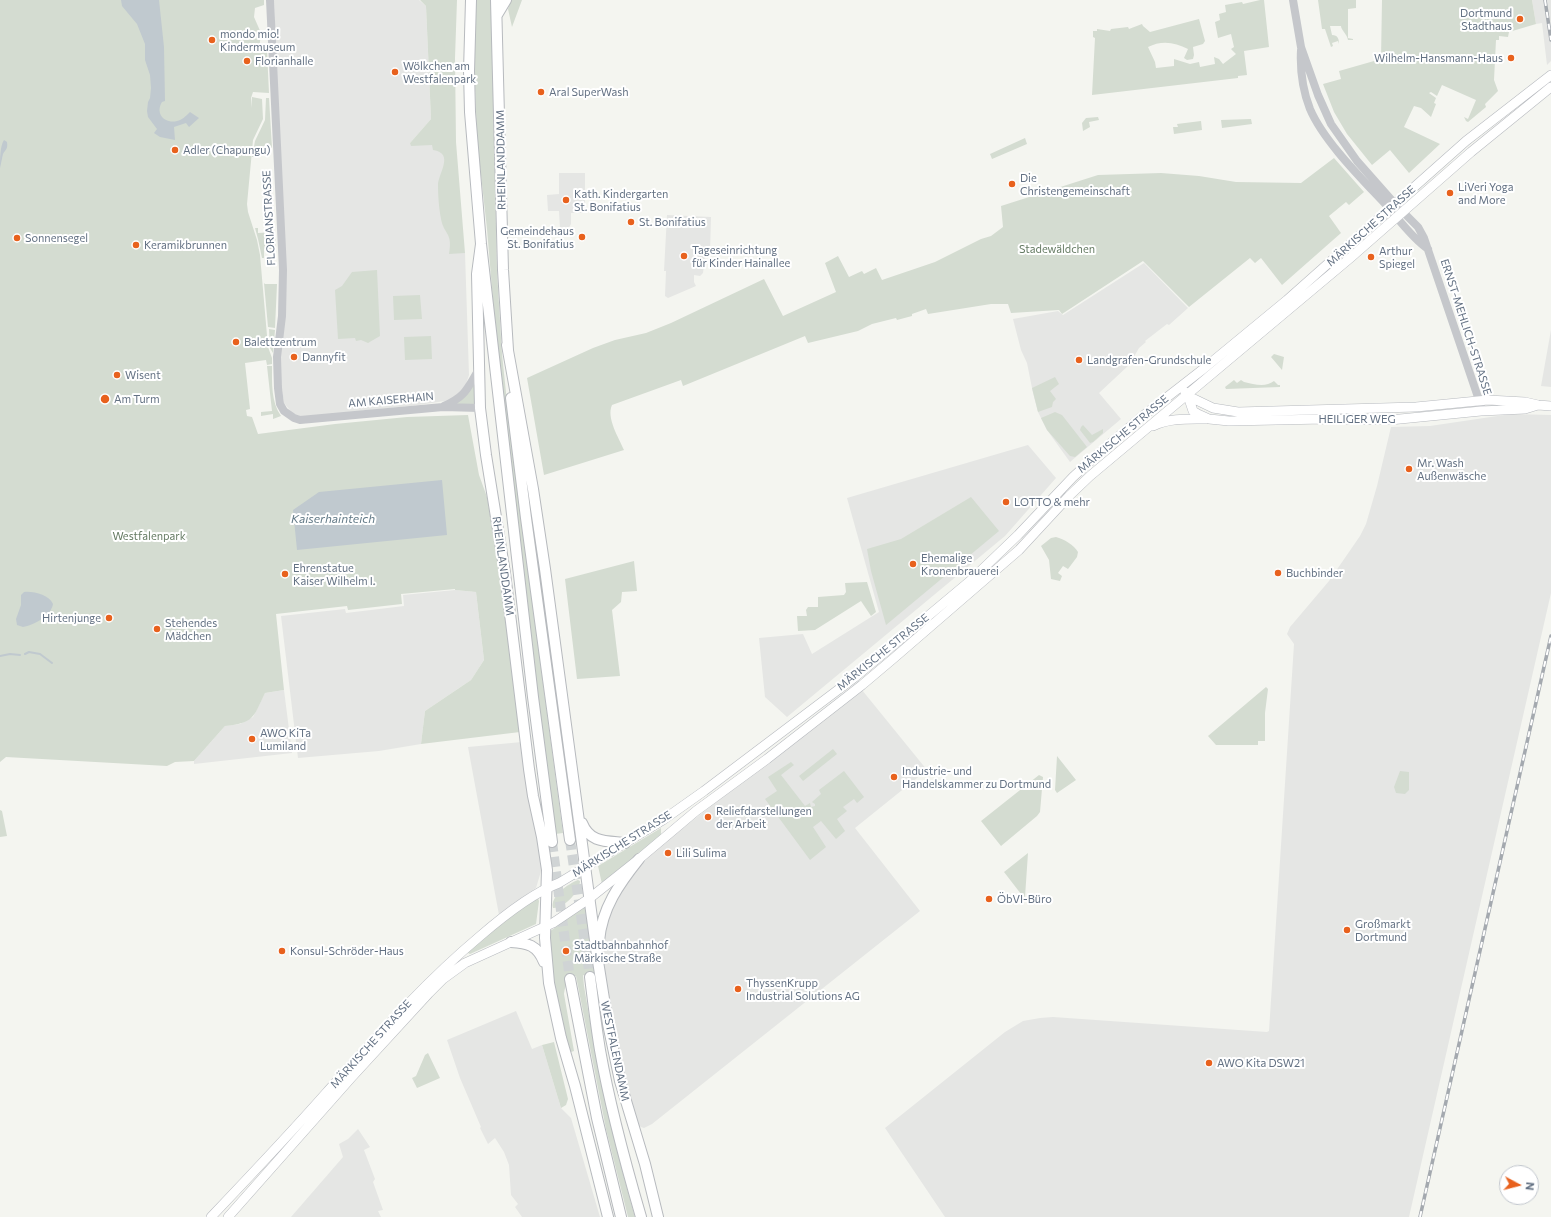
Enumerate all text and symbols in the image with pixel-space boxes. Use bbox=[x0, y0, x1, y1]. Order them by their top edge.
place label: Dortmund Stadthaus bbox=[1460, 6, 1512, 32]
marker: Dortmund Stadthaus bbox=[1515, 14, 1525, 24]
place label: mondo mio! Kindermuseum bbox=[220, 27, 295, 53]
marker: mondo mio! Kindermuseum bbox=[207, 35, 217, 45]
place label: Wilhelm-Hansmann-Haus bbox=[1374, 51, 1503, 65]
marker: Wilhelm-Hansmann-Haus bbox=[1506, 53, 1516, 63]
place label: Florianhalle bbox=[255, 54, 313, 68]
marker: Florianhalle bbox=[242, 56, 252, 66]
place label: Wölkchen am Westfalenpark bbox=[403, 59, 476, 85]
marker: Wölkchen am Westfalenpark bbox=[390, 67, 400, 77]
place label: Aral SuperWash bbox=[549, 85, 629, 99]
marker: Aral SuperWash bbox=[536, 87, 546, 97]
street label: RHEINLANDDAMM bbox=[494, 110, 508, 210]
place label: Adler (Chapungu) bbox=[183, 143, 271, 157]
marker: Adler (Chapungu) bbox=[170, 145, 180, 155]
street label: FLORIANSTRASSE bbox=[260, 170, 278, 266]
place label: Die Christengemeinschaft bbox=[1020, 171, 1130, 197]
marker: Die Christengemeinschaft bbox=[1007, 179, 1017, 189]
place label: LiVeri Yoga and More bbox=[1458, 180, 1513, 206]
street label: MÄRKISCHE STRASSE bbox=[1324, 183, 1418, 269]
place label: Kath. Kindergarten St. Bonifatius bbox=[574, 187, 668, 213]
marker: LiVeri Yoga and More bbox=[1445, 188, 1455, 198]
marker: Kath. Kindergarten St. Bonifatius bbox=[561, 195, 571, 205]
place label: St. Bonifatius bbox=[639, 215, 706, 229]
marker: St. Bonifatius bbox=[626, 217, 636, 227]
place label: Gemeindehaus St. Bonifatius bbox=[500, 224, 574, 250]
place label: Sonnensegel bbox=[25, 231, 88, 245]
marker: Gemeindehaus St. Bonifatius bbox=[577, 232, 587, 242]
marker: Sonnensegel bbox=[12, 233, 22, 243]
place label: Keramikbrunnen bbox=[144, 238, 227, 252]
marker: Keramikbrunnen bbox=[131, 240, 141, 250]
park label: Stadewäldchen bbox=[1019, 242, 1095, 256]
place label: Tageseinrichtung für Kinder Hainallee bbox=[692, 243, 790, 269]
place label: Arthur Spiegel bbox=[1379, 244, 1415, 270]
marker: Tageseinrichtung für Kinder Hainallee bbox=[679, 251, 689, 261]
marker: Arthur Spiegel bbox=[1366, 252, 1376, 262]
street label: ERNST-MEHLICH-STRASSE bbox=[1438, 257, 1494, 397]
place label: Balettzentrum bbox=[244, 335, 317, 349]
marker: Balettzentrum bbox=[231, 337, 241, 347]
place label: Dannyfit bbox=[302, 350, 346, 364]
marker: Dannyfit bbox=[289, 352, 299, 362]
place label: Landgrafen-Grundschule bbox=[1087, 353, 1211, 367]
marker: Landgrafen-Grundschule bbox=[1074, 355, 1084, 365]
place label: Wisent bbox=[125, 368, 161, 382]
marker: Wisent bbox=[112, 370, 122, 380]
street label: AM KAISERHAIN bbox=[348, 390, 434, 410]
place label: Am Turm bbox=[114, 392, 160, 406]
street label: MÄRKISCHE STRASSE bbox=[1075, 392, 1171, 476]
marker: Am Turm bbox=[99, 393, 111, 405]
street label: HEILIGER WEG bbox=[1318, 412, 1396, 426]
place label: Mr. Wash Außenwäsche bbox=[1417, 456, 1486, 482]
marker: Mr. Wash Außenwäsche bbox=[1404, 464, 1414, 474]
place label: LOTTO & mehr bbox=[1014, 495, 1090, 509]
marker: LOTTO & mehr bbox=[1001, 497, 1011, 507]
water label: Kaiserhainteich bbox=[291, 512, 375, 526]
street label: RHEINLANDDAMM bbox=[489, 515, 517, 617]
park label: Westfalenpark bbox=[112, 529, 186, 543]
place label: Ehemalige Kronenbrauerei bbox=[921, 551, 999, 577]
marker: Ehemalige Kronenbrauerei bbox=[908, 559, 918, 569]
place label: Ehrenstatue Kaiser Wilhelm I. bbox=[293, 561, 375, 587]
place label: Buchbinder bbox=[1286, 566, 1343, 580]
marker: Buchbinder bbox=[1273, 568, 1283, 578]
marker: Ehrenstatue Kaiser Wilhelm I. bbox=[280, 569, 290, 579]
place label: Hirtenjunge bbox=[42, 611, 101, 625]
street label: MÄRKISCHE STRASSE bbox=[834, 611, 932, 693]
marker: Hirtenjunge bbox=[104, 613, 114, 623]
place label: Stehendes Mädchen bbox=[165, 616, 217, 642]
marker: Stehendes Mädchen bbox=[152, 624, 162, 634]
place label: AWO KiTa Lumiland bbox=[260, 726, 311, 752]
marker: AWO KiTa Lumiland bbox=[247, 734, 257, 744]
place label: Industrie- und Handelskammer zu Dortmund bbox=[902, 764, 1051, 790]
marker: Industrie- und Handelskammer zu Dortmund bbox=[889, 772, 899, 782]
place label: Reliefdarstellungen der Arbeit bbox=[716, 804, 812, 830]
street label: MÄRKISCHE STRASSE bbox=[570, 808, 674, 880]
marker: Reliefdarstellungen der Arbeit bbox=[703, 812, 713, 822]
place label: Lili Sulima bbox=[676, 846, 726, 860]
marker: Lili Sulima bbox=[663, 848, 673, 858]
place label: ÖbVI-Büro bbox=[997, 892, 1052, 906]
marker: ÖbVI-Büro bbox=[984, 894, 994, 904]
place label: Großmarkt Dortmund bbox=[1355, 917, 1411, 943]
marker: Großmarkt Dortmund bbox=[1342, 925, 1352, 935]
place label: Stadtbahnbahnhof Märkische Straße bbox=[574, 938, 668, 964]
place label: Konsul-Schröder-Haus bbox=[290, 944, 404, 958]
marker: Konsul-Schröder-Haus bbox=[277, 946, 287, 956]
marker: Stadtbahnbahnhof Märkische Straße bbox=[561, 946, 571, 956]
place label: ThyssenKrupp Industrial Solutions AG bbox=[746, 976, 860, 1002]
marker: ThyssenKrupp Industrial Solutions AG bbox=[733, 984, 743, 994]
street label: MÄRKISCHE STRASSE bbox=[328, 997, 414, 1091]
street label: WESTFALENDAMM bbox=[598, 1000, 632, 1102]
place label: AWO Kita DSW21 bbox=[1217, 1056, 1305, 1070]
marker: AWO Kita DSW21 bbox=[1204, 1058, 1214, 1068]
north arrow bbox=[1499, 1165, 1539, 1205]
text: N bbox=[1523, 1181, 1537, 1191]

